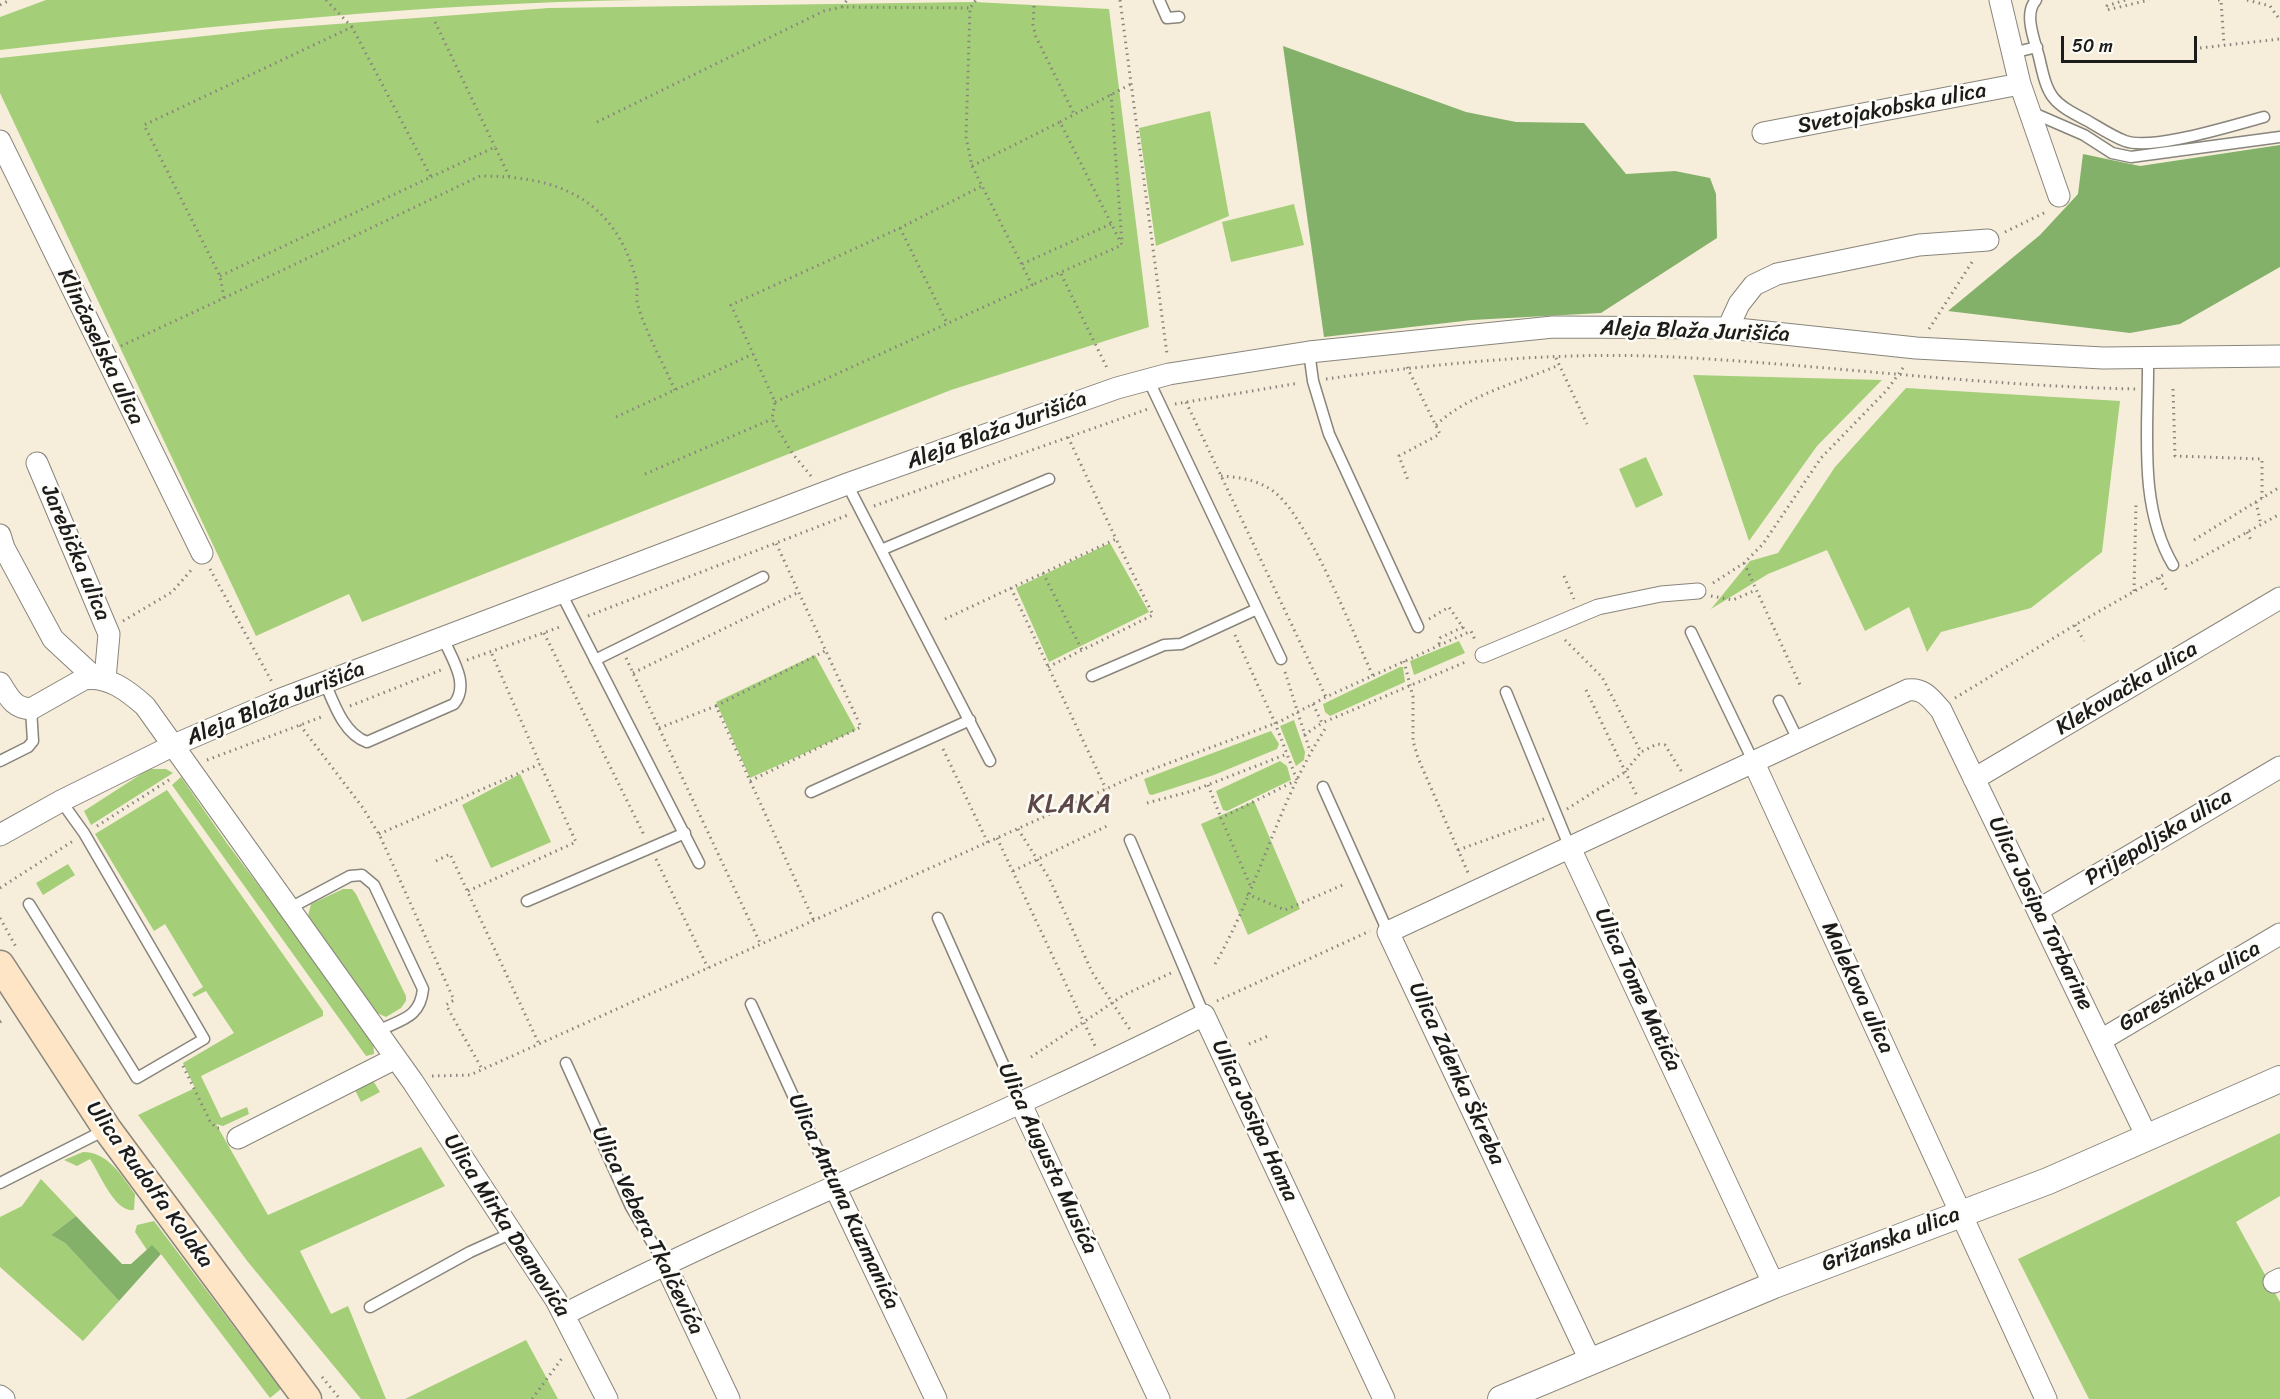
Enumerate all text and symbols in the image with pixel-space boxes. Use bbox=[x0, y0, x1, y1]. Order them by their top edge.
scale bar bbox=[2064, 24, 2200, 62]
text: 50 m bbox=[2072, 30, 2113, 62]
street label: Svetojakobska ulica bbox=[1795, 78, 1989, 140]
street label: Klinčaselska ulica bbox=[51, 265, 149, 429]
street label: Aleja Blaža Jurišića bbox=[1600, 315, 1790, 349]
street label: Aleja Blaža Jurišića bbox=[903, 386, 1091, 476]
street label: Jarebička ulica bbox=[35, 481, 115, 625]
street label: Klekovačka ulica bbox=[2051, 636, 2203, 742]
street label: Aleja Blaža Jurišića bbox=[183, 656, 369, 752]
street label: Prijepoljska ulica bbox=[2081, 784, 2237, 892]
district label: KLAKA bbox=[1028, 789, 1112, 821]
street label: Ulica Josipa Torbarine bbox=[1982, 813, 2098, 1015]
street label: Ulica Tome Matića bbox=[1588, 904, 1686, 1076]
street label: Malekova ulica bbox=[1815, 918, 1899, 1058]
street label: Garešnička ulica bbox=[2115, 936, 2265, 1038]
street label: Ulica Zdenka Škreba bbox=[1402, 978, 1510, 1170]
street label: Ulica Josipa Hama bbox=[1205, 1036, 1303, 1206]
street label: Ulica Augusta Musića bbox=[991, 1059, 1103, 1259]
street label: Ulica Antuna Kuzmanića bbox=[781, 1090, 905, 1314]
street label: Ulica Rudolfa Kolaka bbox=[80, 1096, 218, 1274]
street label: Ulica Vebera Tkalčevića bbox=[585, 1123, 709, 1339]
street label: Ulica Mirka Deanovića bbox=[437, 1130, 575, 1322]
street label: Grižanska ulica bbox=[1818, 1202, 1964, 1278]

